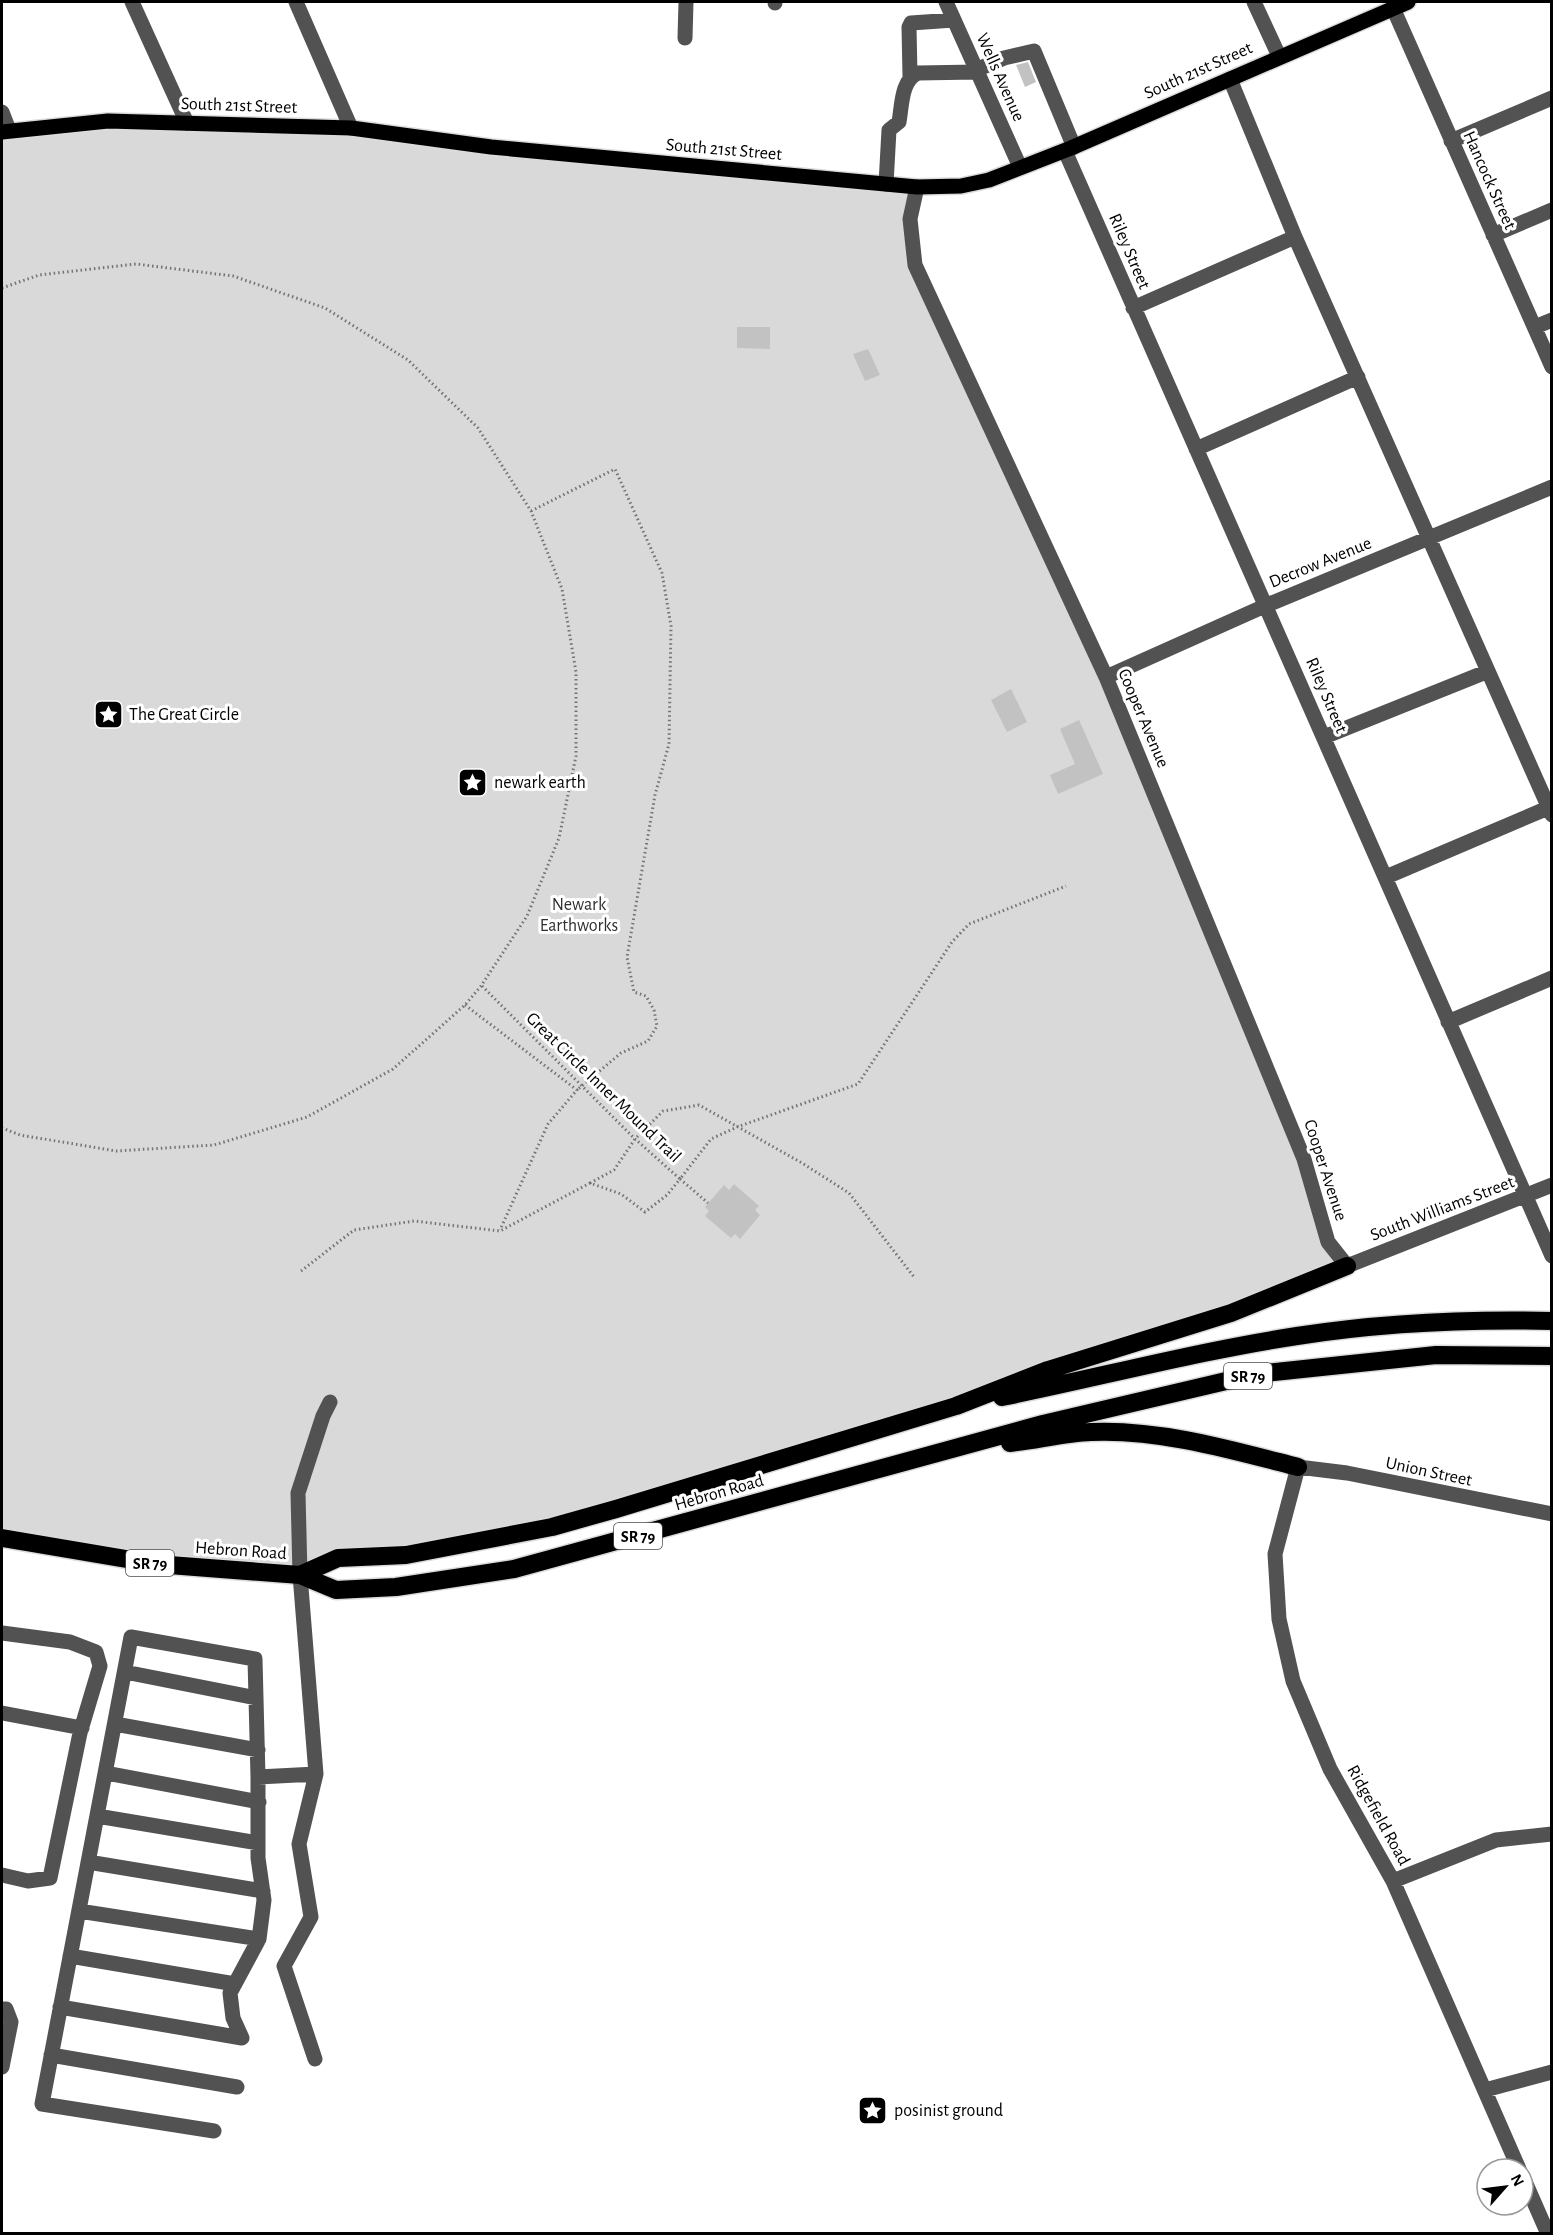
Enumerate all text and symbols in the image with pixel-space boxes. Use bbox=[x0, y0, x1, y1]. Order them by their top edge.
street label: Wells Avenue bbox=[973, 31, 1028, 124]
street label: South 21st Street bbox=[1142, 39, 1255, 103]
street label: South 21st Street bbox=[181, 95, 298, 117]
street label: Hancock Street bbox=[1459, 128, 1519, 233]
street label: South 21st Street bbox=[665, 136, 783, 164]
street label: Riley Street bbox=[1105, 211, 1153, 292]
street label: Decrow Avenue bbox=[1267, 534, 1374, 592]
street label: Riley Street bbox=[1302, 655, 1350, 736]
street label: Cooper Avenue bbox=[1114, 666, 1172, 770]
place icon: The Great Circle bbox=[92, 698, 124, 730]
place label: The Great Circle bbox=[129, 706, 239, 724]
place icon: newark earth bbox=[457, 766, 489, 798]
place label: newark earth bbox=[494, 774, 586, 792]
park label: Newark Earthworks bbox=[540, 896, 618, 935]
street label: Great Circle Inner Mound Trail bbox=[522, 1009, 684, 1166]
street label: Cooper Avenue bbox=[1300, 1117, 1350, 1223]
street label: South Williams Street bbox=[1368, 1173, 1517, 1245]
road number: SR 79 bbox=[1224, 1363, 1272, 1389]
street label: Union Street bbox=[1384, 1454, 1474, 1490]
street label: Hebron Road bbox=[673, 1472, 766, 1514]
road number: SR 79 bbox=[614, 1523, 662, 1549]
street label: Hebron Road bbox=[194, 1539, 287, 1563]
road number: SR 79 bbox=[126, 1550, 174, 1576]
street label: Ridgefield Road bbox=[1343, 1762, 1413, 1869]
place icon: posinist ground bbox=[857, 2094, 889, 2126]
place label: posinist ground bbox=[894, 2102, 1003, 2120]
north arrow bbox=[1475, 2157, 1535, 2217]
text: N bbox=[1508, 2172, 1527, 2189]

